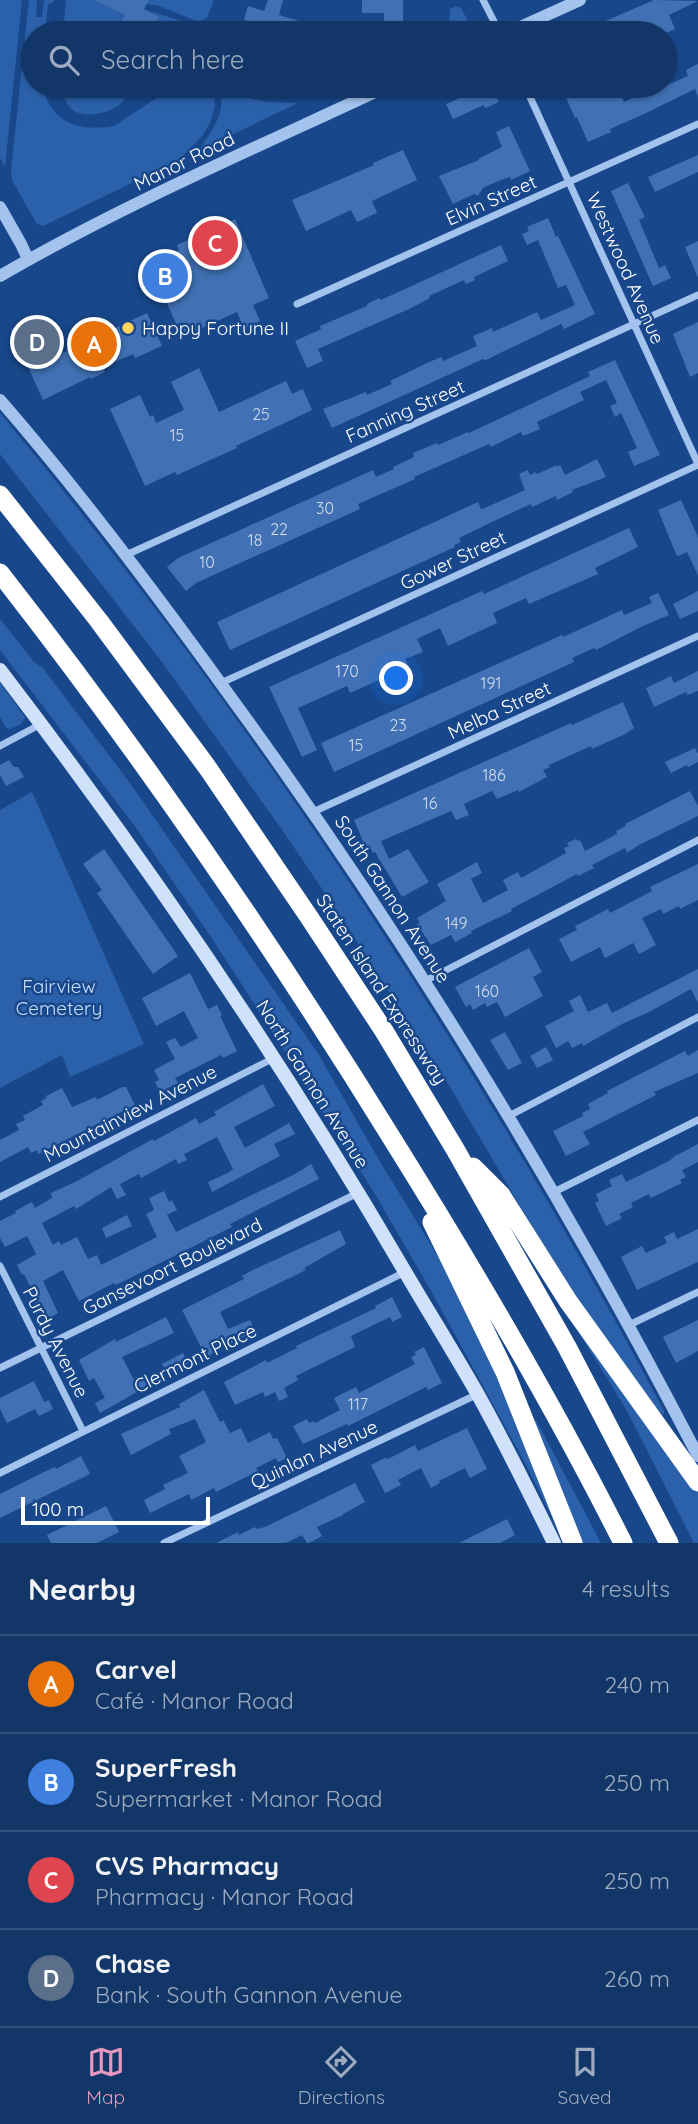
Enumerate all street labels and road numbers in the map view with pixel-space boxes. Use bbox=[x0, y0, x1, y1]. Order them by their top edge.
street label: Manor Road bbox=[130, 126, 238, 196]
street label: Elvin Street bbox=[442, 169, 540, 231]
street label: Westwood Avenue bbox=[582, 188, 670, 348]
street label: Fanning Street bbox=[342, 374, 468, 448]
street label: Gower Street bbox=[396, 525, 510, 595]
street label: Melba Street bbox=[444, 676, 554, 744]
street label: South Gannon Avenue bbox=[330, 811, 456, 987]
street label: Staten Island Expressway bbox=[311, 889, 453, 1089]
street label: North Gannon Avenue bbox=[251, 995, 375, 1173]
street label: Mountainview Avenue bbox=[39, 1059, 221, 1167]
street label: Gansevoort Boulevard bbox=[78, 1212, 266, 1320]
street label: Purdy Avenue bbox=[18, 1282, 94, 1402]
street label: Clermont Place bbox=[130, 1318, 260, 1398]
street label: Quinlan Avenue bbox=[247, 1414, 381, 1494]

